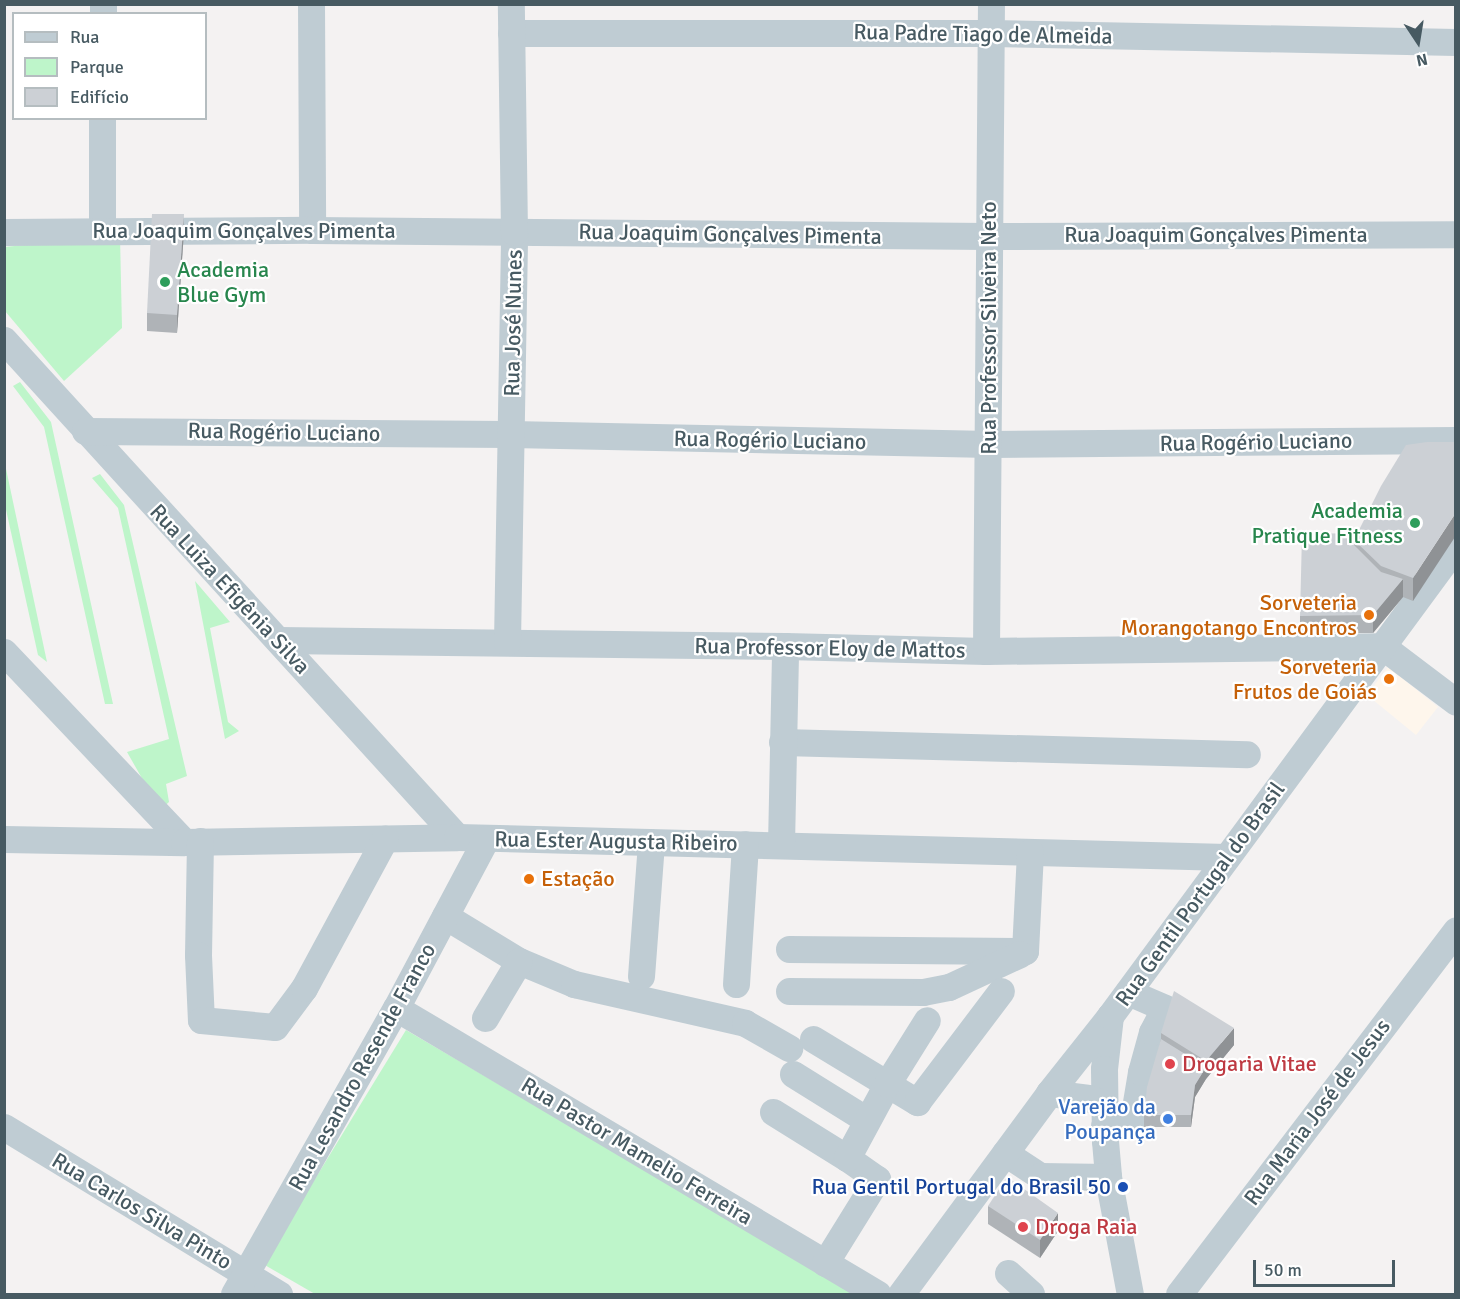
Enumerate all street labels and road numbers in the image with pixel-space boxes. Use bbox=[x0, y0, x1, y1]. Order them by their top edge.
street label: Rua Padre Tiago de Almeida bbox=[853, 19, 1113, 49]
street label: Rua Professor Silveira Neto bbox=[976, 201, 1002, 455]
street label: Rua Joaquim Gonçalves Pimenta bbox=[92, 218, 396, 244]
street label: Rua Joaquim Gonçalves Pimenta bbox=[578, 218, 882, 250]
street label: Rua Joaquim Gonçalves Pimenta bbox=[1064, 222, 1368, 248]
street label: Rua José Nunes bbox=[499, 249, 527, 397]
street label: Rua Rogério Luciano bbox=[188, 417, 380, 447]
street label: Rua Rogério Luciano bbox=[674, 425, 866, 455]
street label: Rua Rogério Luciano bbox=[1160, 427, 1352, 457]
street label: Rua Luiza Efigênia Silva bbox=[144, 499, 316, 679]
street label: Rua Professor Eloy de Mattos bbox=[694, 632, 966, 664]
street label: Rua Gentil Portugal do Brasil bbox=[1110, 777, 1290, 1011]
street label: Rua Ester Augusta Ribeiro bbox=[494, 826, 738, 856]
street label: Rua Lesandro Resende Franco bbox=[283, 939, 441, 1195]
street label: Rua Maria José de Jesus bbox=[1238, 1014, 1396, 1210]
street label: Rua Pastor Mamelio Ferreira bbox=[517, 1071, 757, 1231]
street label: Rua Carlos Silva Pinto bbox=[47, 1147, 237, 1275]

